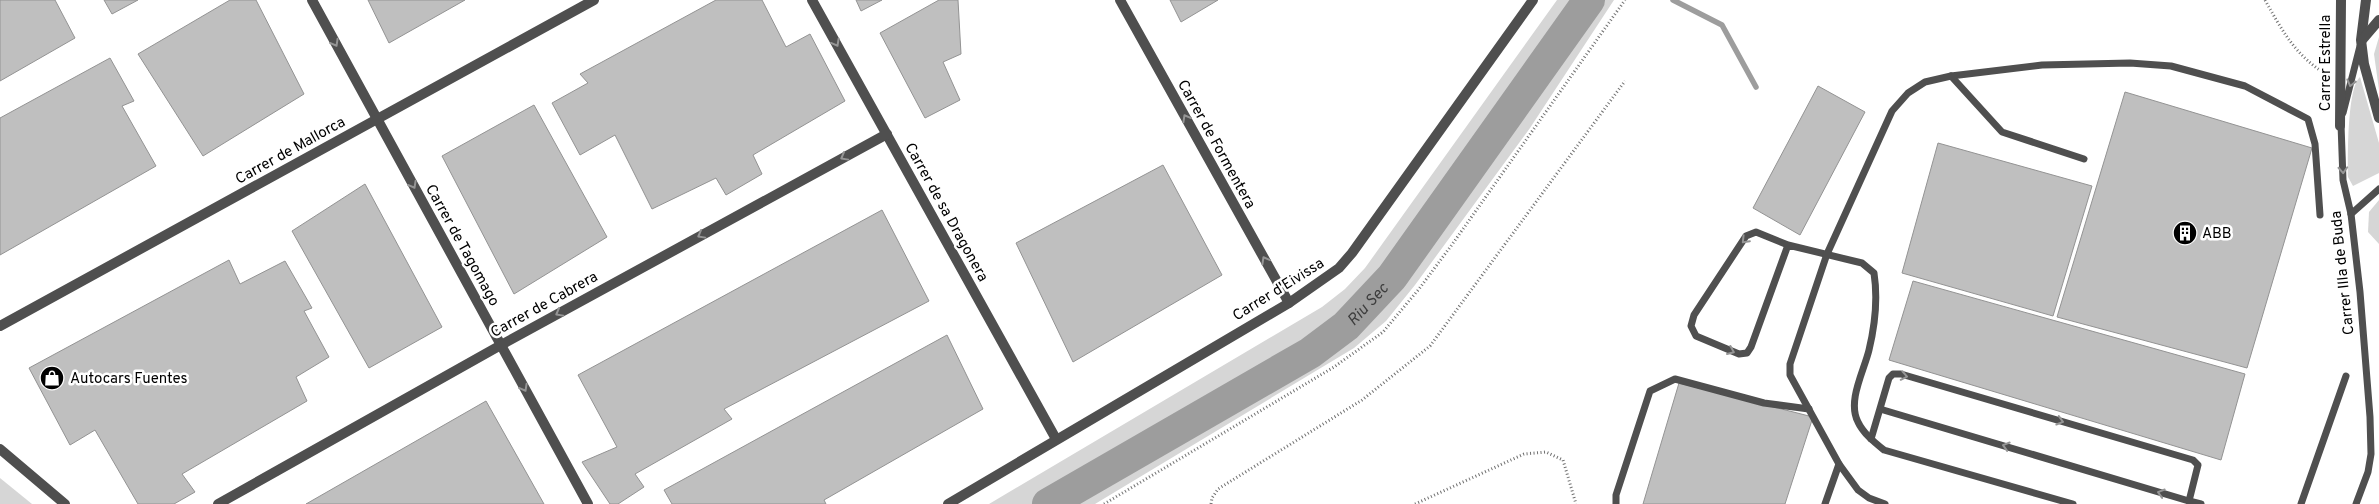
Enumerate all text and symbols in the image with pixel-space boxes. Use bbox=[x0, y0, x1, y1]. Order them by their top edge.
street label: Carrer Estrella bbox=[2317, 15, 2336, 111]
one-way arrow bbox=[329, 37, 339, 46]
one-way arrow bbox=[830, 37, 840, 46]
street label: Carrer de Formentera bbox=[1172, 77, 1259, 212]
one-way arrow bbox=[2346, 78, 2357, 87]
street label: Carrer de Mallorca bbox=[232, 113, 349, 189]
one-way arrow bbox=[1182, 114, 1192, 123]
street label: Carrer de sa Dragonera bbox=[900, 140, 992, 285]
one-way arrow bbox=[840, 151, 849, 161]
one-way arrow bbox=[2337, 166, 2348, 174]
one-way arrow bbox=[407, 180, 417, 189]
street label: Carrer de Tagomago bbox=[420, 182, 503, 310]
street label: Carrer Illa de Buda bbox=[2328, 210, 2359, 336]
building icon: ABB bbox=[2172, 220, 2198, 246]
place label: ABB bbox=[2202, 225, 2232, 244]
one-way arrow bbox=[698, 229, 707, 239]
one-way arrow bbox=[1742, 234, 1751, 243]
street label: Carrer d'Eivissa bbox=[1230, 255, 1328, 326]
one-way arrow bbox=[1261, 256, 1271, 265]
street label: Carrer de Cabrera bbox=[488, 268, 602, 343]
water label: Riu Sec bbox=[1343, 279, 1394, 331]
one-way arrow bbox=[555, 307, 564, 317]
one-way arrow bbox=[1726, 344, 1735, 355]
shop icon: Autocars Fuentes bbox=[39, 365, 65, 391]
place label: Autocars Fuentes bbox=[70, 370, 188, 389]
one-way arrow bbox=[1899, 370, 1908, 380]
one-way arrow bbox=[518, 383, 528, 392]
one-way arrow bbox=[2055, 416, 2063, 426]
one-way arrow bbox=[2002, 442, 2010, 452]
one-way arrow bbox=[2158, 488, 2166, 498]

